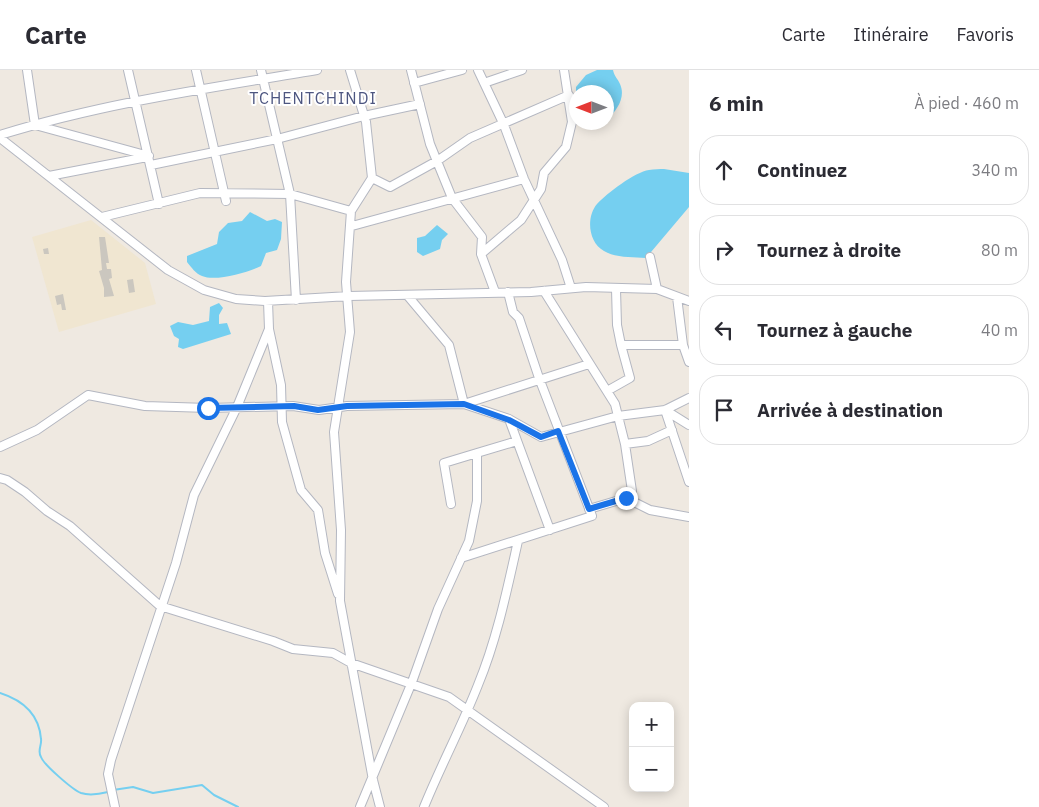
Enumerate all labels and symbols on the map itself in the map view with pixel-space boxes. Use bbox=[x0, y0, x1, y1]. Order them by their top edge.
north arrow bbox=[569, 85, 614, 130]
district label: TCHENTCHINDI bbox=[249, 88, 377, 108]
route start bbox=[197, 397, 220, 420]
route end bbox=[615, 487, 638, 510]

